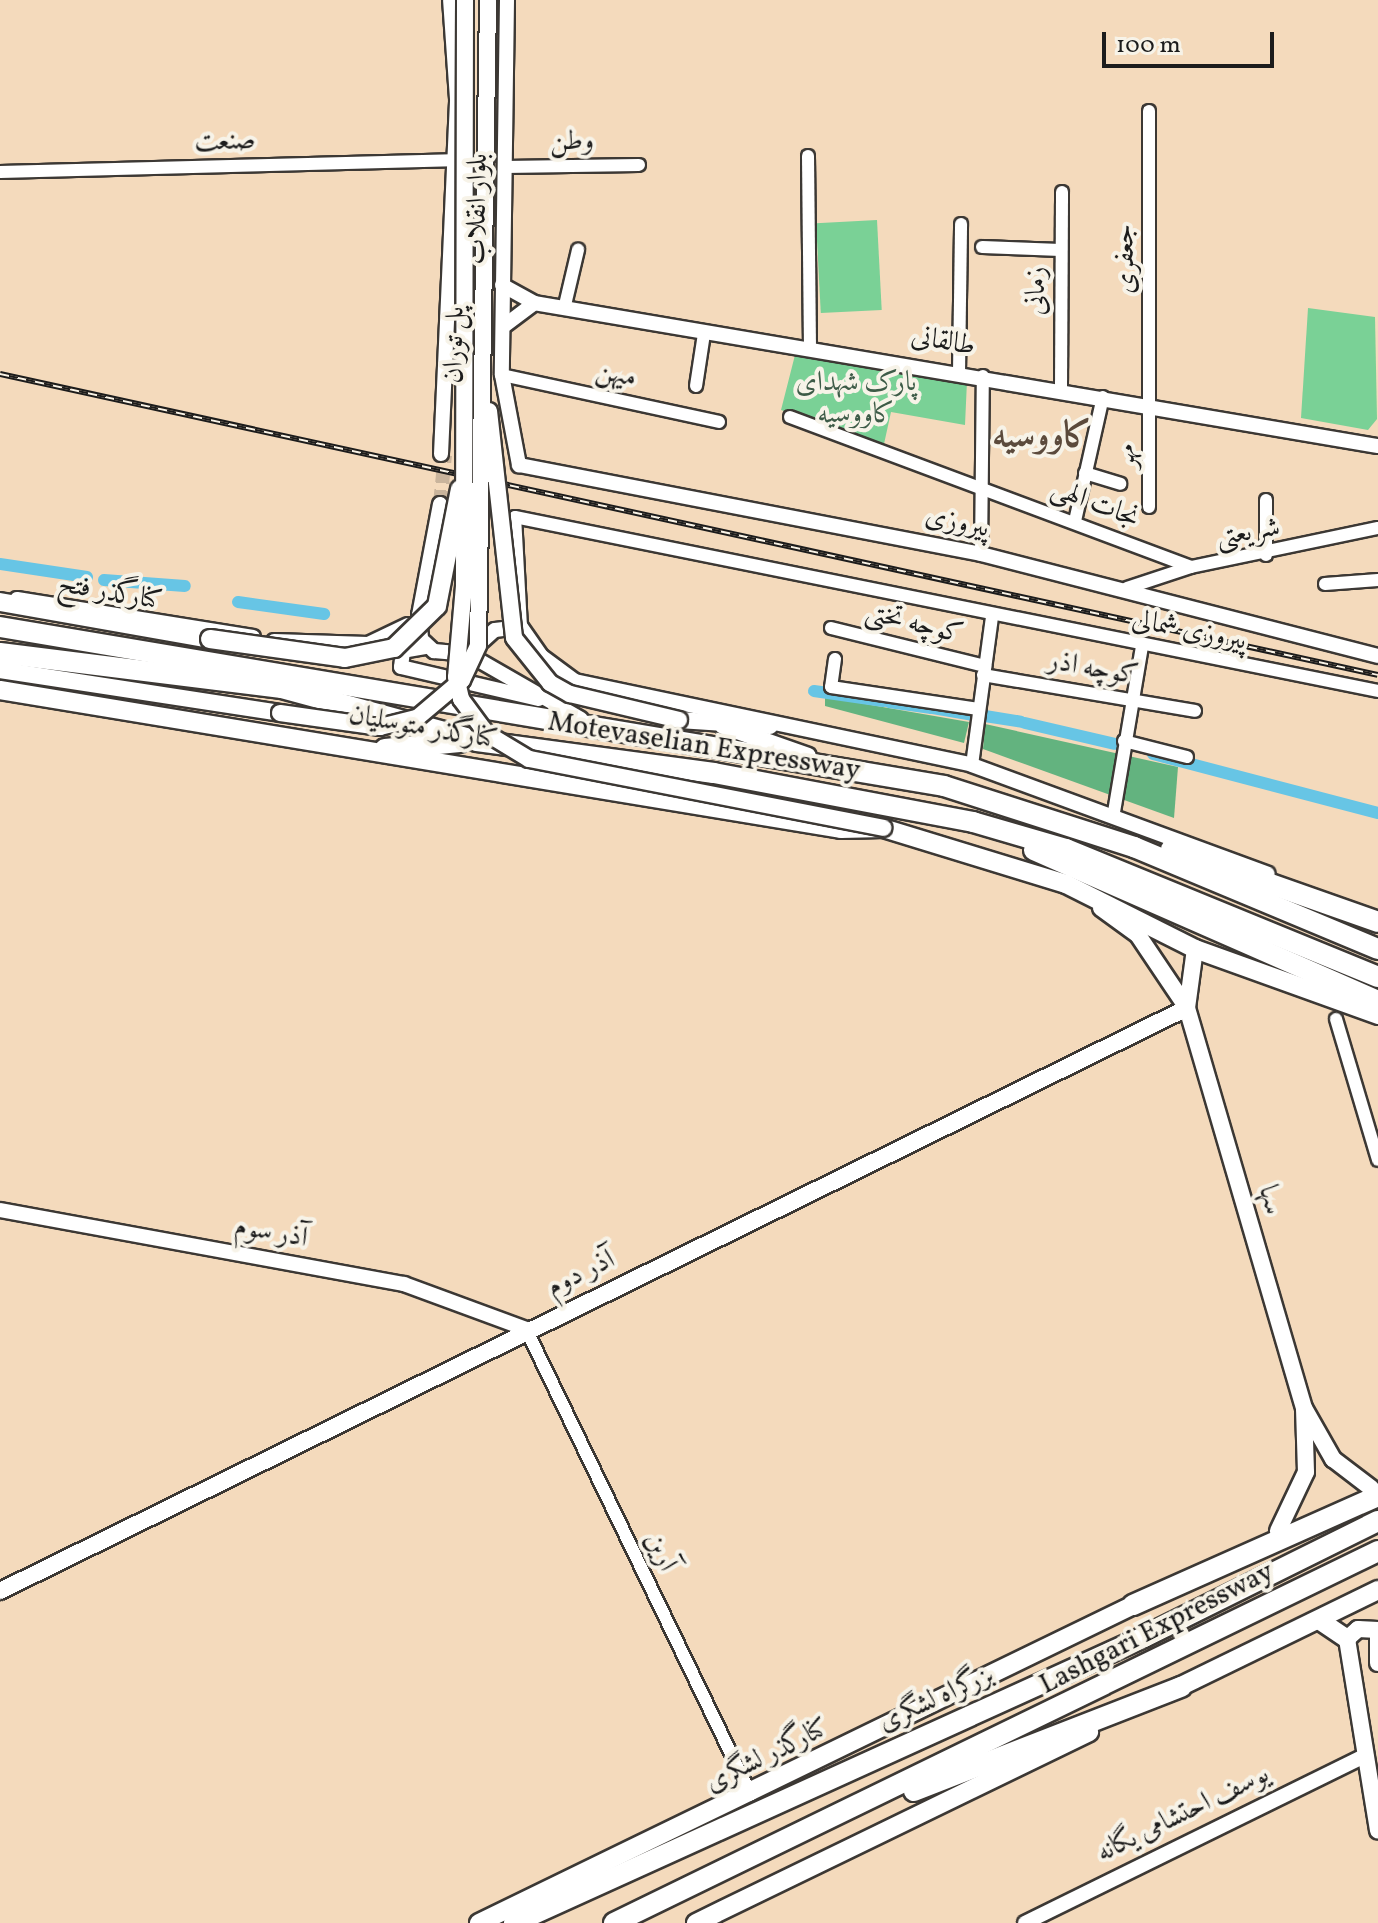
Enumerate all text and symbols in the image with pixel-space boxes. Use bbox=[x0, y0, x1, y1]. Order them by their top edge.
scale bar bbox=[1106, 16, 1278, 66]
text: 100 m bbox=[1116, 29, 1181, 63]
street label: صنعت bbox=[194, 124, 256, 160]
street label: وطن bbox=[550, 125, 594, 159]
street label: بلوار انقلاب bbox=[460, 153, 496, 265]
street label: جعفری bbox=[1109, 224, 1143, 294]
street label: زمانی bbox=[1020, 266, 1054, 316]
street label: پل توران bbox=[438, 306, 472, 384]
street label: طالقانی bbox=[908, 320, 978, 364]
street label: میهن bbox=[592, 354, 640, 396]
park label: پارک شهدای کاووسیه bbox=[795, 366, 917, 432]
district label: کاووسیه bbox=[992, 416, 1092, 460]
street label: مهر bbox=[1110, 443, 1144, 469]
street label: نجات الهی bbox=[1046, 472, 1144, 536]
street label: پیروزی bbox=[922, 500, 992, 546]
street label: شریعتی bbox=[1213, 511, 1283, 555]
street label: کنارگذر فتح bbox=[55, 567, 165, 619]
street label: کوچه تختی bbox=[862, 596, 966, 652]
street label: پیروزی شمالی bbox=[1129, 603, 1249, 659]
street label: کوچه اذر bbox=[1045, 645, 1141, 693]
street label: کنارگذر متوسلیان bbox=[346, 698, 500, 758]
street label: Motevaselian Expressway bbox=[545, 706, 863, 788]
street label: سها bbox=[1250, 1181, 1290, 1219]
street label: آذر سوم bbox=[232, 1210, 310, 1256]
street label: آذر دوم bbox=[541, 1243, 621, 1305]
street label: آرین bbox=[636, 1527, 684, 1577]
street label: Lashgari Expressway bbox=[1034, 1555, 1280, 1703]
street label: بزرگراه لشگری bbox=[873, 1659, 999, 1739]
street label: کنارگذر لشگری bbox=[700, 1712, 834, 1800]
street label: یوسف احتشامی یگانه bbox=[1091, 1758, 1275, 1870]

